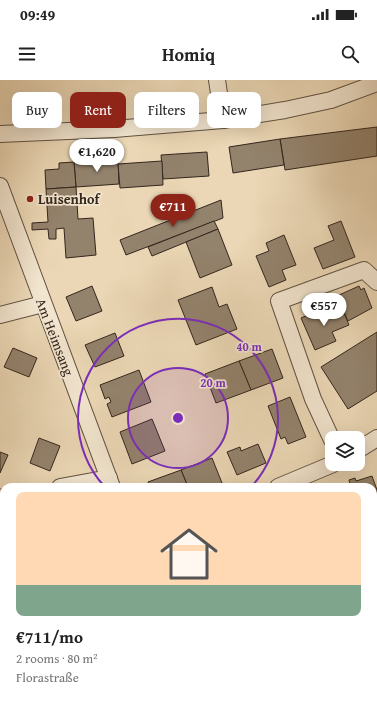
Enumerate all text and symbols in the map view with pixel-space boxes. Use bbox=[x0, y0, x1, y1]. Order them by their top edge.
text: 09:49 bbox=[20, 4, 55, 25]
text: Homiq bbox=[162, 41, 215, 68]
icon: menu bbox=[16, 43, 38, 65]
icon: search bbox=[339, 43, 361, 65]
chip: Buy bbox=[12, 92, 62, 128]
chip: Rent bbox=[70, 92, 126, 128]
chip: Filters bbox=[134, 92, 199, 128]
chip: New bbox=[207, 92, 261, 128]
pin: €1,620 bbox=[64, 139, 130, 173]
text: €1,620 bbox=[78, 142, 116, 161]
place label: Luisenhof bbox=[38, 189, 102, 209]
marker: Luisenhof bbox=[25, 194, 35, 204]
pin: €711 bbox=[149, 194, 197, 228]
text: €711 bbox=[160, 197, 186, 216]
pin: €557 bbox=[300, 293, 348, 327]
street label: Am Heimsang bbox=[31, 295, 79, 379]
text: €557 bbox=[311, 296, 337, 315]
text: 40 m bbox=[236, 338, 262, 355]
text: 20 m bbox=[200, 374, 226, 391]
centre of rings bbox=[171, 411, 185, 425]
map controls bbox=[325, 431, 365, 471]
button: layers bbox=[325, 431, 365, 471]
icon: home bbox=[153, 518, 225, 590]
text: €711/mo bbox=[16, 624, 83, 649]
text: 2 rooms · 80 m² bbox=[16, 649, 98, 668]
text: Florastraße bbox=[16, 668, 79, 687]

